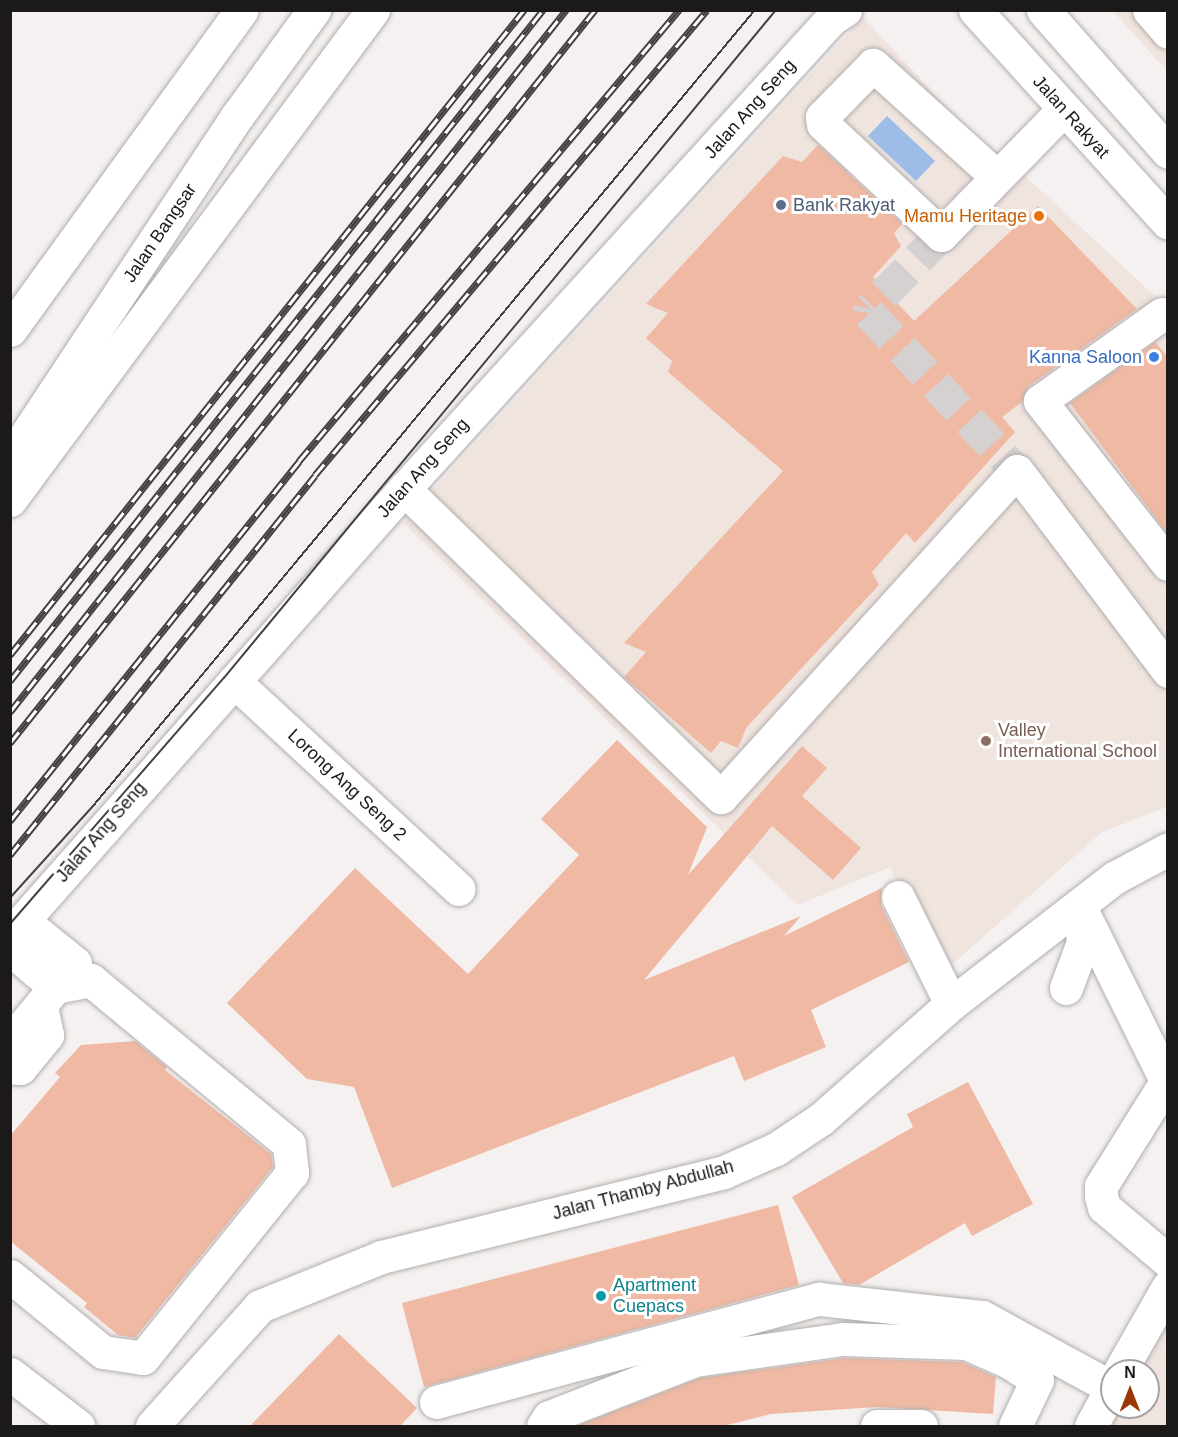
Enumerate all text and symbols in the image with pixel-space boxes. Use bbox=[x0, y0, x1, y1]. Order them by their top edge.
street label: Jalan Ang Seng bbox=[699, 55, 801, 163]
street label: Jalan Rakyat bbox=[1028, 71, 1114, 163]
street label: Jalan Bangsar bbox=[119, 179, 201, 287]
place label: Bank Rakyat bbox=[793, 194, 895, 216]
marker: Bank Rakyat bbox=[774, 198, 788, 212]
place label: Mamu Heritage bbox=[904, 205, 1027, 227]
marker: Mamu Heritage bbox=[1032, 209, 1046, 223]
place label: Kanna Saloon bbox=[1029, 346, 1142, 368]
marker: Kanna Saloon bbox=[1147, 350, 1161, 364]
street label: Jalan Ang Seng bbox=[372, 414, 474, 522]
place label: Valley International School bbox=[998, 720, 1157, 762]
street label: Lorong Ang Seng 2 bbox=[283, 724, 411, 846]
marker: Valley International School bbox=[979, 734, 993, 748]
street label: Jalan Ang Seng bbox=[51, 777, 151, 887]
street label: Jalan Thamby Abdullah bbox=[549, 1155, 737, 1225]
place label: Apartment Cuepacs bbox=[613, 1275, 696, 1318]
marker: Apartment Cuepacs bbox=[594, 1289, 608, 1303]
north arrow bbox=[1100, 1359, 1160, 1419]
text: N bbox=[1124, 1364, 1136, 1381]

